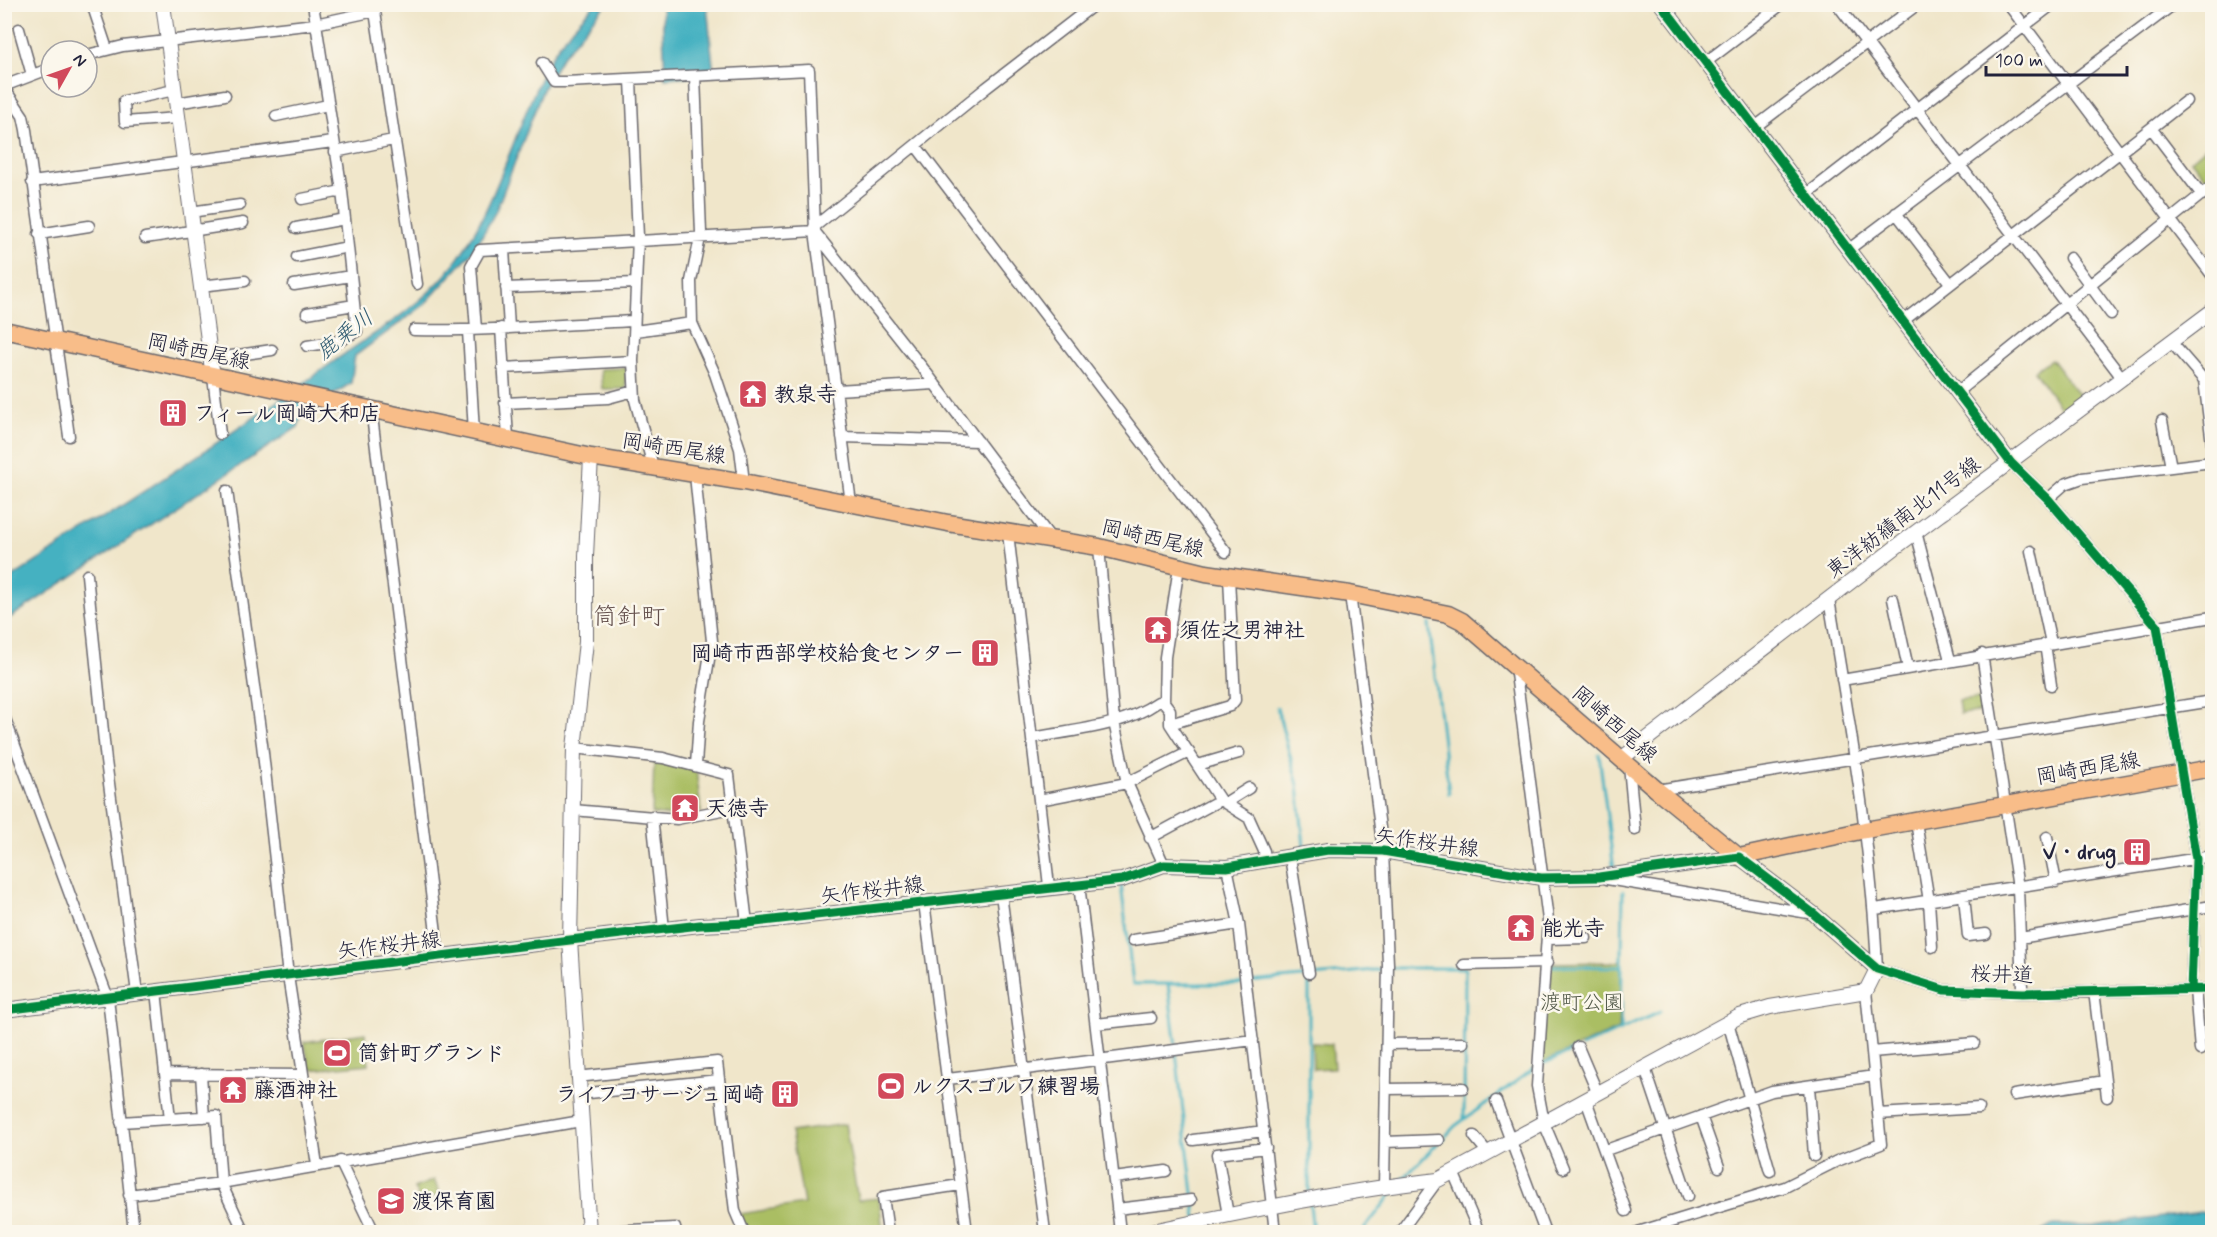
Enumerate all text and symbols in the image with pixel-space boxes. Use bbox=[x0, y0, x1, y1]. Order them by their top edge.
north arrow bbox=[39, 39, 99, 99]
scale bar bbox=[1986, 39, 2127, 77]
text: N bbox=[68, 49, 91, 71]
text: 100 m bbox=[1995, 49, 2043, 73]
water label: 鹿乗川 bbox=[311, 304, 380, 367]
street label: 岡崎西尾線 bbox=[145, 327, 253, 377]
temple icon: 教泉寺 bbox=[737, 378, 769, 410]
place label: 教泉寺 bbox=[774, 381, 837, 409]
building icon: フィール岡崎大和店 bbox=[157, 397, 189, 429]
place label: フィール岡崎大和店 bbox=[194, 400, 380, 428]
street label: 岡崎西尾線 bbox=[620, 427, 728, 471]
street label: 東洋紡績南北11号線 bbox=[1821, 451, 1986, 585]
street label: 岡崎西尾線 bbox=[1098, 514, 1207, 564]
district label: 筒針町 bbox=[593, 602, 665, 633]
temple icon: 須佐之男神社 bbox=[1142, 614, 1174, 646]
place label: 須佐之男神社 bbox=[1179, 617, 1305, 645]
building icon: 岡崎市西部学校給食センター bbox=[969, 637, 1001, 669]
place label: 岡崎市西部学校給食センター bbox=[691, 640, 964, 668]
street label: 岡崎西尾線 bbox=[1566, 680, 1663, 770]
street label: 岡崎西尾線 bbox=[2034, 746, 2142, 792]
temple icon: 天徳寺 bbox=[669, 792, 701, 824]
place label: 天徳寺 bbox=[706, 795, 769, 823]
street label: 矢作桜井線 bbox=[1373, 822, 1481, 864]
building icon: V・drug bbox=[2121, 836, 2153, 868]
place label: V・drug bbox=[2043, 839, 2116, 869]
street label: 矢作桜井線 bbox=[818, 871, 926, 911]
temple icon: 能光寺 bbox=[1505, 912, 1537, 944]
place label: 能光寺 bbox=[1542, 915, 1605, 943]
street label: 矢作桜井線 bbox=[335, 926, 443, 966]
street label: 桜井道 bbox=[1970, 960, 2034, 990]
park label: 渡町公園 bbox=[1540, 989, 1624, 1017]
sports icon: 筒針町グランド bbox=[321, 1037, 353, 1069]
place label: 筒針町グランド bbox=[358, 1040, 505, 1068]
sports icon: ルクスゴルフ練習場 bbox=[875, 1070, 907, 1102]
place label: ルクスゴルフ練習場 bbox=[912, 1073, 1100, 1101]
temple icon: 藤酒神社 bbox=[217, 1074, 249, 1106]
place label: 藤酒神社 bbox=[254, 1077, 338, 1105]
building icon: ライフコサージュ岡崎 bbox=[769, 1078, 801, 1110]
place label: ライフコサージュ岡崎 bbox=[556, 1081, 764, 1109]
school or university icon: 渡保育園 bbox=[375, 1185, 407, 1217]
place label: 渡保育園 bbox=[412, 1188, 496, 1216]

